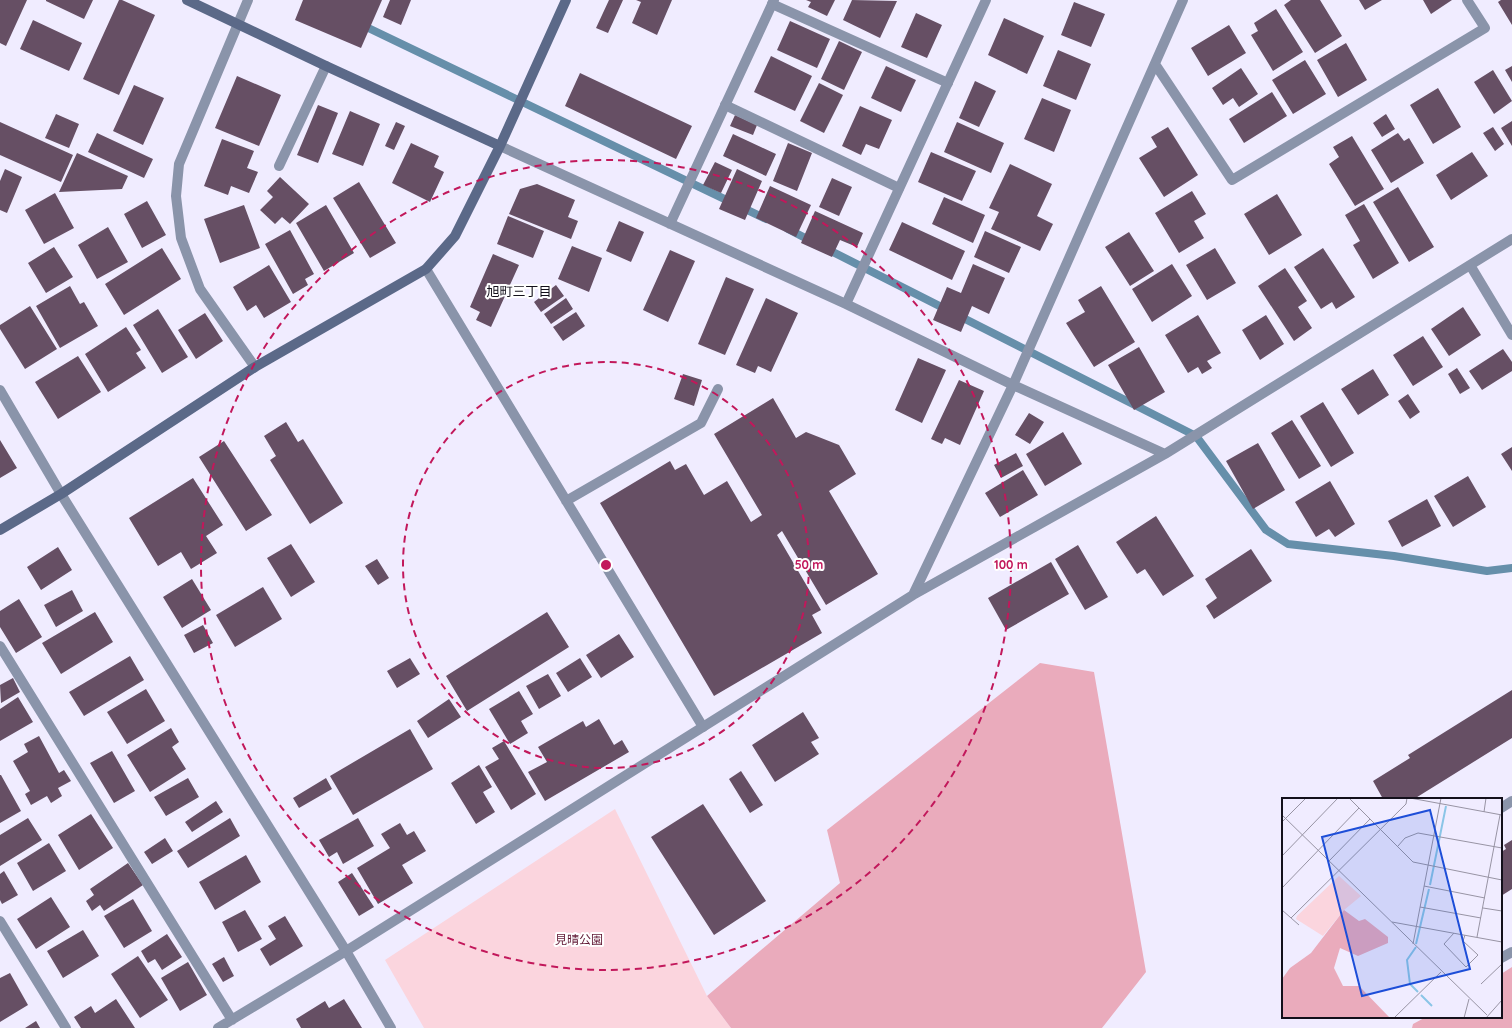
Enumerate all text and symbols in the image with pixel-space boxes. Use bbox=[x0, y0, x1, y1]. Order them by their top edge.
district label: 旭町三丁目 bbox=[486, 283, 552, 299]
text: 50 m bbox=[795, 557, 823, 572]
text: 100 m bbox=[994, 557, 1028, 572]
centre of rings bbox=[599, 558, 613, 572]
inset map bbox=[1282, 798, 1502, 1018]
park label: 見晴公園 bbox=[555, 932, 603, 947]

